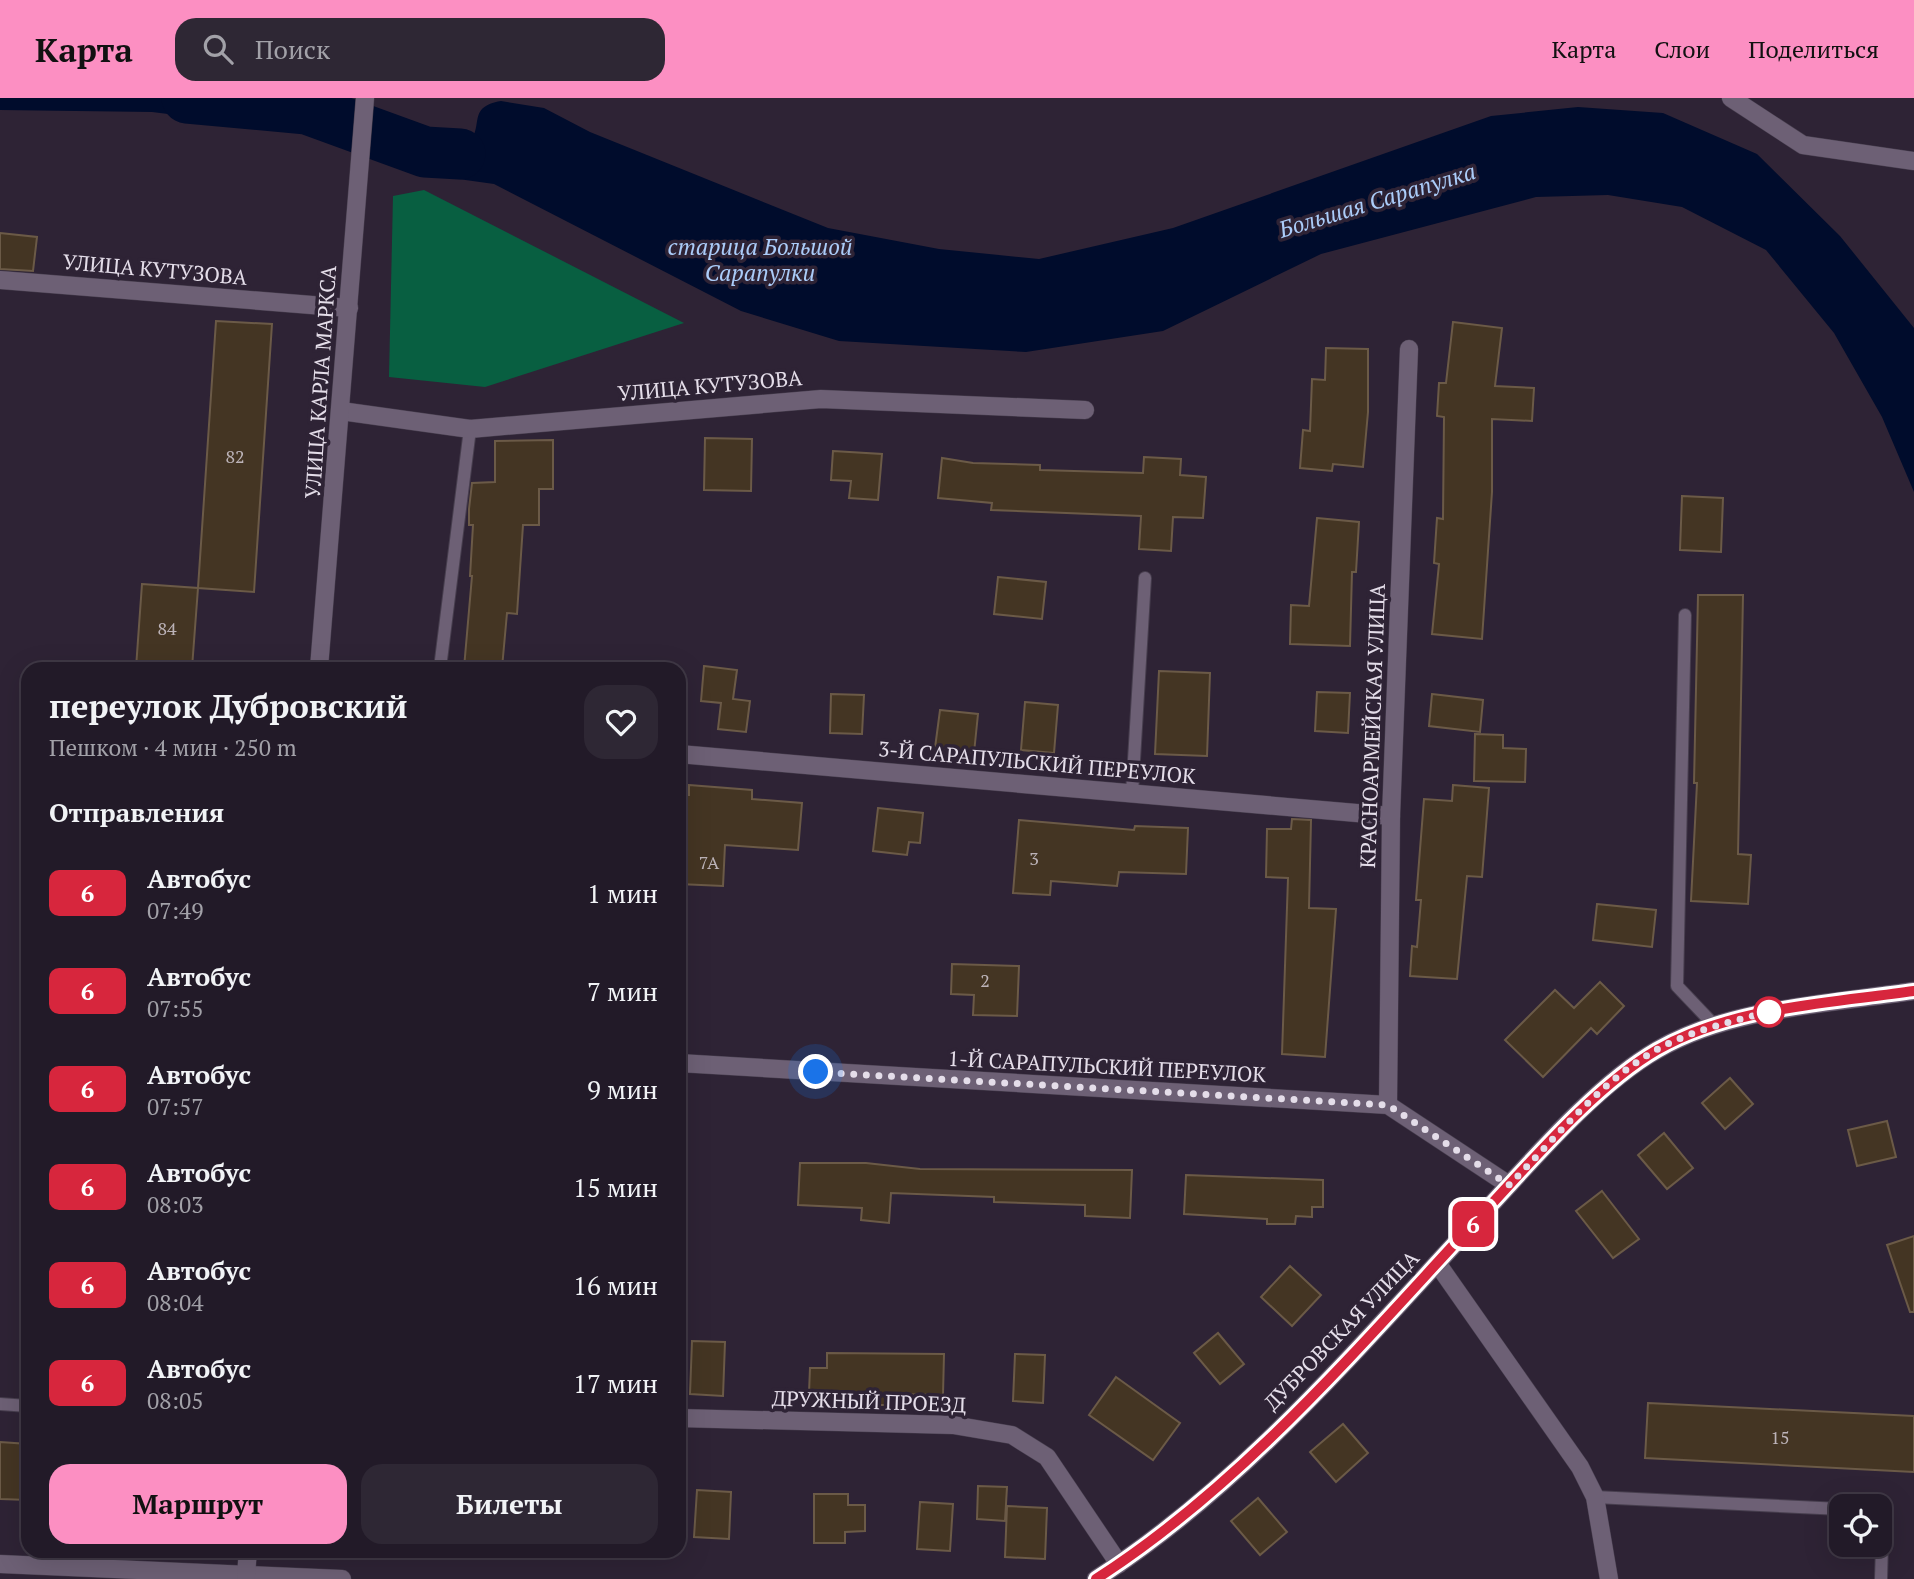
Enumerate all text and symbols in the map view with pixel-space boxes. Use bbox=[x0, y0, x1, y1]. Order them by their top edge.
search box bbox=[175, 18, 665, 81]
text: Карта bbox=[35, 28, 133, 71]
icon: search bbox=[199, 30, 237, 68]
text: Поиск bbox=[255, 32, 330, 66]
text: Карта bbox=[1551, 33, 1616, 65]
text: Слои bbox=[1654, 33, 1710, 65]
text: Поделиться bbox=[1748, 33, 1879, 65]
water label: Большая Сарапулка bbox=[1274, 155, 1479, 245]
water label: старица Большой Сарапулки bbox=[668, 231, 852, 288]
street label: УЛИЦА КУТУЗОВА bbox=[62, 247, 249, 291]
street label: УЛИЦА КАРЛА МАРКСА bbox=[298, 264, 342, 500]
street label: УЛИЦА КУТУЗОВА bbox=[617, 363, 804, 407]
house number: 82 bbox=[225, 444, 245, 468]
street label: КРАСНОАРМЕЙСКАЯ УЛИЦА bbox=[1353, 583, 1391, 869]
house number: 84 bbox=[157, 616, 177, 640]
text: переулок Дубровский bbox=[49, 684, 407, 727]
button: heart bbox=[584, 685, 658, 759]
text: Пешком · 4 мин · 250 m bbox=[49, 732, 296, 763]
street label: 3-Й САРАПУЛЬСКИЙ ПЕРЕУЛОК bbox=[877, 734, 1197, 790]
text: Отправления bbox=[49, 795, 224, 829]
house number: 3 bbox=[1029, 846, 1039, 870]
house number: 7А bbox=[699, 850, 720, 874]
text: Автобус bbox=[147, 861, 251, 895]
text: 1 мин bbox=[587, 876, 658, 910]
text: 6 bbox=[81, 877, 94, 909]
text: 07:49 bbox=[147, 895, 204, 926]
text: Автобус bbox=[147, 959, 251, 993]
house number: 2 bbox=[980, 968, 990, 992]
text: 7 мин bbox=[587, 974, 658, 1008]
text: 6 bbox=[81, 975, 94, 1007]
text: 07:55 bbox=[147, 993, 204, 1024]
unlabelled marker bbox=[1754, 997, 1784, 1027]
street label: 1-Й САРАПУЛЬСКИЙ ПЕРЕУЛОК bbox=[947, 1044, 1267, 1088]
your location bbox=[798, 1054, 833, 1089]
text: Автобус bbox=[147, 1057, 251, 1091]
text: 9 мин bbox=[587, 1072, 658, 1106]
text: 6 bbox=[81, 1073, 94, 1105]
text: 07:57 bbox=[147, 1091, 204, 1122]
text: Автобус bbox=[147, 1155, 251, 1189]
text: 15 мин bbox=[573, 1170, 658, 1204]
text: 6 bbox=[81, 1171, 94, 1203]
text: 08:03 bbox=[147, 1189, 204, 1220]
line badge: 6 bbox=[1450, 1201, 1496, 1247]
text: 6 bbox=[1466, 1208, 1480, 1240]
street label: ДУБРОВСКАЯ УЛИЦА bbox=[1257, 1244, 1425, 1416]
text: Автобус bbox=[147, 1253, 251, 1287]
text: 16 мин bbox=[573, 1268, 658, 1302]
text: 6 bbox=[81, 1269, 94, 1301]
text: 08:04 bbox=[147, 1287, 204, 1318]
text: Автобус bbox=[147, 1351, 251, 1385]
text: 17 мин bbox=[573, 1366, 658, 1400]
text: 6 bbox=[81, 1367, 94, 1399]
street label: ДРУЖНЫЙ ПРОЕЗД bbox=[771, 1384, 967, 1418]
text: 08:05 bbox=[147, 1385, 204, 1416]
house number: 15 bbox=[1770, 1425, 1790, 1449]
button: Маршрут bbox=[49, 1464, 347, 1544]
button: Билеты bbox=[361, 1464, 658, 1544]
map controls bbox=[1829, 1494, 1892, 1557]
button: locate bbox=[1829, 1494, 1892, 1557]

